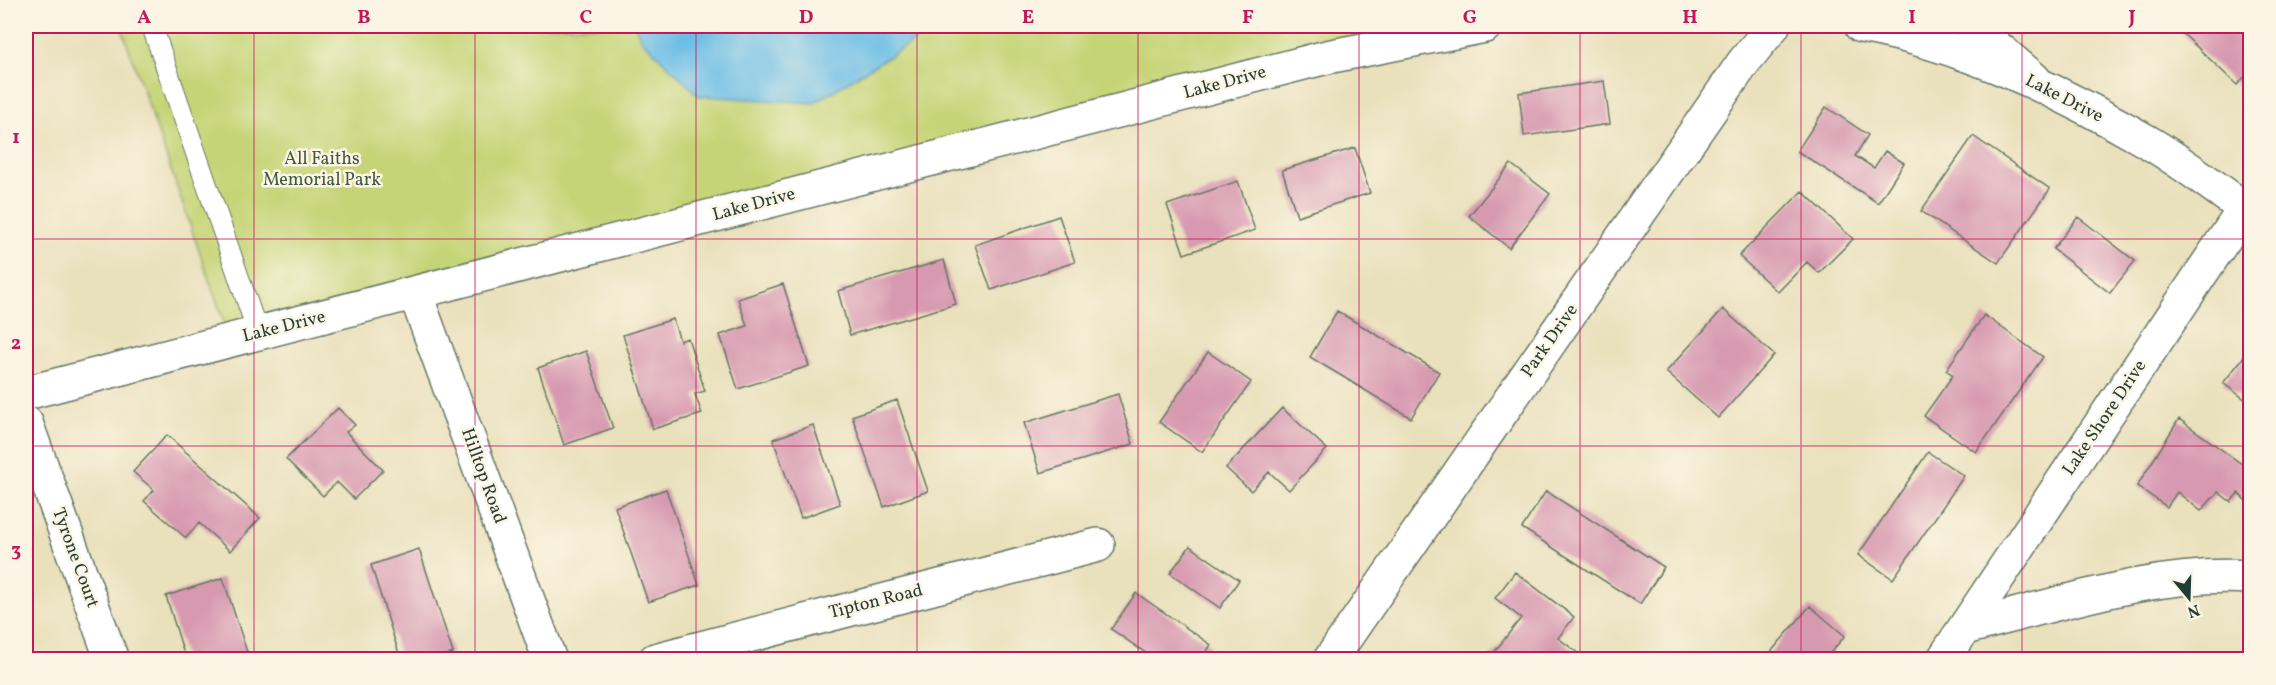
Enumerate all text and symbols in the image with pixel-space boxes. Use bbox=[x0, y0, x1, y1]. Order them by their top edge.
text: A bbox=[137, 4, 151, 32]
text: B bbox=[357, 4, 371, 32]
text: C bbox=[580, 4, 593, 32]
text: D bbox=[799, 4, 813, 32]
text: E bbox=[1022, 4, 1034, 32]
text: F bbox=[1242, 4, 1254, 32]
text: G bbox=[1463, 4, 1477, 32]
text: H bbox=[1682, 4, 1698, 32]
text: I bbox=[1908, 4, 1916, 32]
text: J bbox=[2127, 4, 2136, 32]
street label: Lake Drive bbox=[1181, 60, 1269, 106]
street label: Lake Drive bbox=[2021, 69, 2107, 129]
text: 1 bbox=[12, 124, 20, 152]
park label: All Faiths Memorial Park bbox=[263, 147, 381, 193]
street label: Lake Drive bbox=[710, 182, 798, 228]
street label: Park Drive bbox=[1516, 299, 1584, 383]
street label: Lake Drive bbox=[240, 305, 328, 349]
text: 2 bbox=[11, 330, 21, 358]
street label: Lake Shore Drive bbox=[2057, 355, 2153, 481]
street label: Hilltop Road bbox=[454, 425, 512, 527]
street label: Tyrone Court bbox=[45, 505, 105, 611]
text: 3 bbox=[11, 537, 21, 565]
north arrow bbox=[2159, 568, 2219, 628]
street label: Tipton Road bbox=[826, 578, 926, 626]
text: N bbox=[2184, 598, 2202, 623]

